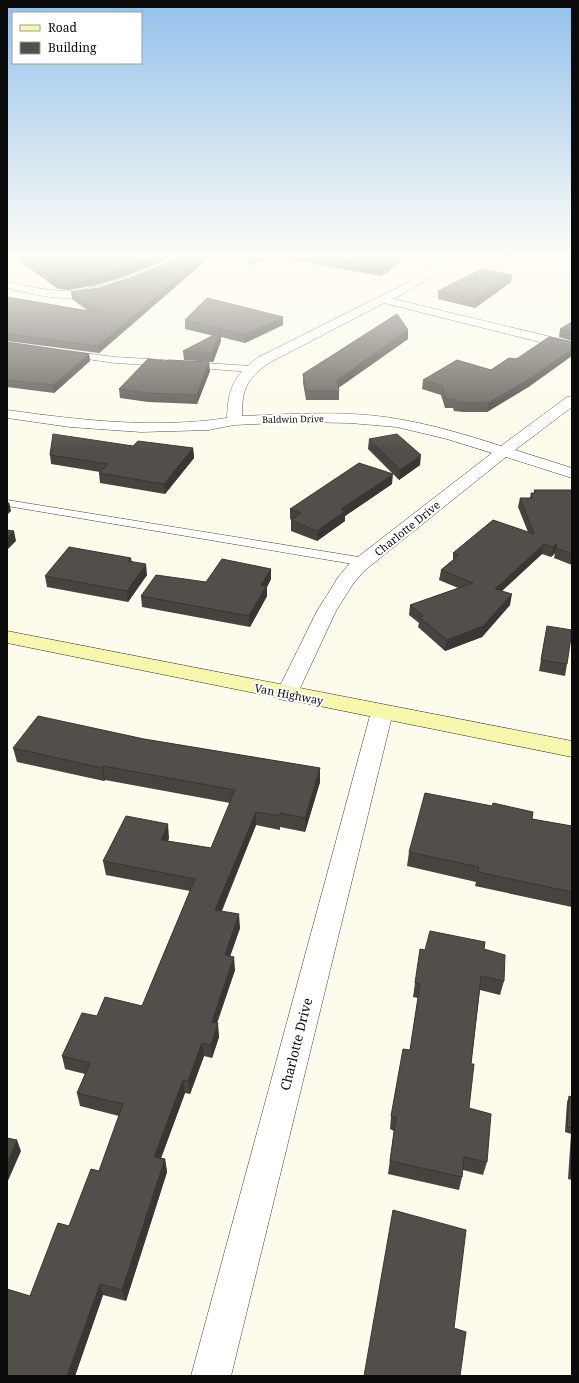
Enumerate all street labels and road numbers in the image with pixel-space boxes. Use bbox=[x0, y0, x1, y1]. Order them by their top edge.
street label: Baldwin Drive bbox=[262, 412, 324, 426]
street label: Charlotte Drive bbox=[371, 497, 443, 559]
street label: Van Highway bbox=[253, 680, 325, 708]
street label: Charlotte Drive bbox=[276, 996, 316, 1092]

